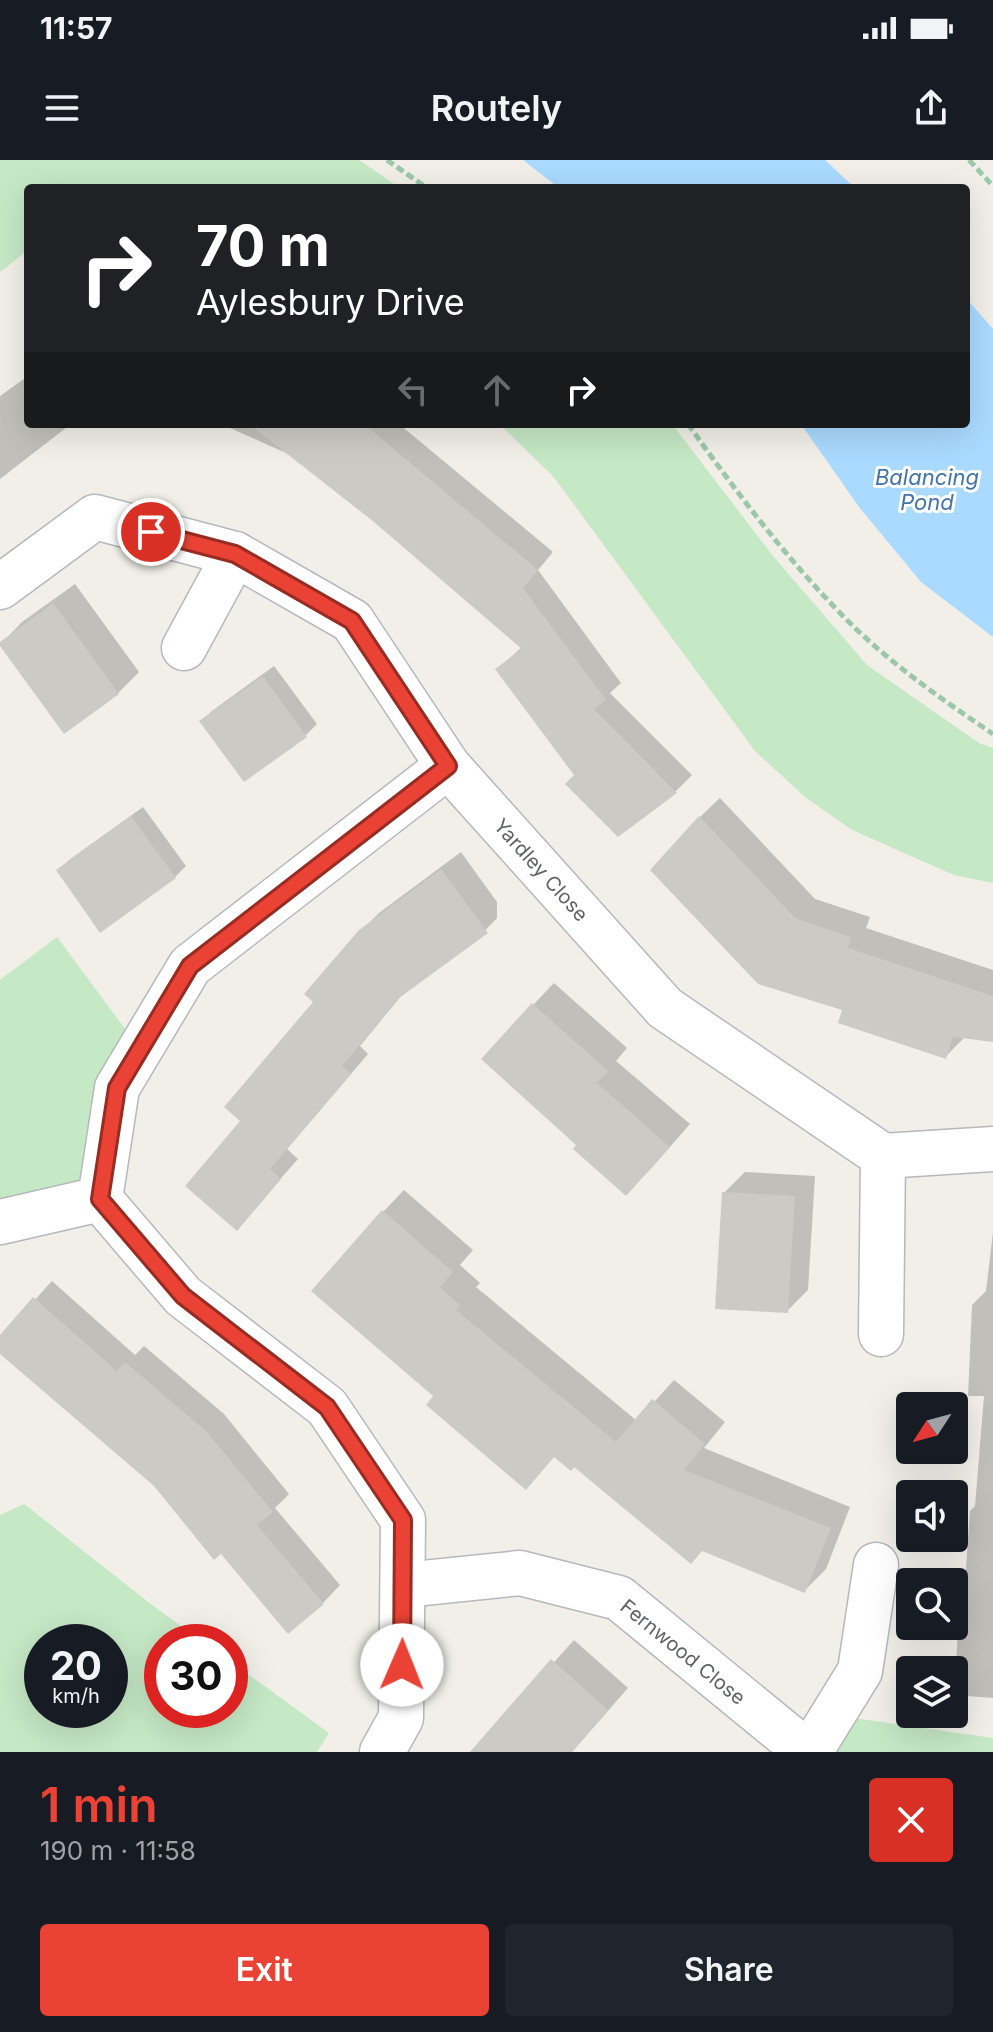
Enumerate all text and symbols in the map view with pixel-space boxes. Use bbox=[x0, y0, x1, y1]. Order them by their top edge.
text: 11:57 bbox=[40, 10, 113, 46]
icon: menu bbox=[40, 86, 84, 130]
text: Routely bbox=[431, 86, 562, 130]
icon: share bbox=[909, 86, 953, 130]
text: 70 m bbox=[196, 212, 330, 280]
icon: right bbox=[64, 216, 168, 320]
text: Aylesbury Drive bbox=[196, 280, 465, 324]
icon: left bbox=[391, 368, 435, 412]
icon: ahead bbox=[475, 368, 519, 412]
icon: right bbox=[559, 368, 603, 412]
water label: Balancing Pond bbox=[875, 464, 979, 515]
pin bbox=[117, 498, 185, 566]
icon: arrive bbox=[129, 510, 173, 554]
street label: Yardley Close bbox=[489, 814, 593, 926]
north arrow bbox=[896, 1392, 968, 1464]
map controls bbox=[896, 1392, 968, 1728]
button: sound bbox=[896, 1480, 968, 1552]
button: search bbox=[896, 1568, 968, 1640]
street label: Fernwood Close bbox=[616, 1594, 750, 1710]
position arrow bbox=[360, 1623, 444, 1707]
speed limit sign: 30 bbox=[144, 1624, 248, 1728]
text: 20 bbox=[50, 1641, 102, 1690]
button: layers bbox=[896, 1656, 968, 1728]
text: km/h bbox=[52, 1684, 100, 1708]
text: 1 min bbox=[40, 1775, 158, 1834]
button: close bbox=[869, 1778, 953, 1862]
text: 190 m · 11:58 bbox=[40, 1835, 196, 1866]
button: Exit bbox=[40, 1924, 489, 2016]
button: Share bbox=[505, 1924, 953, 2016]

